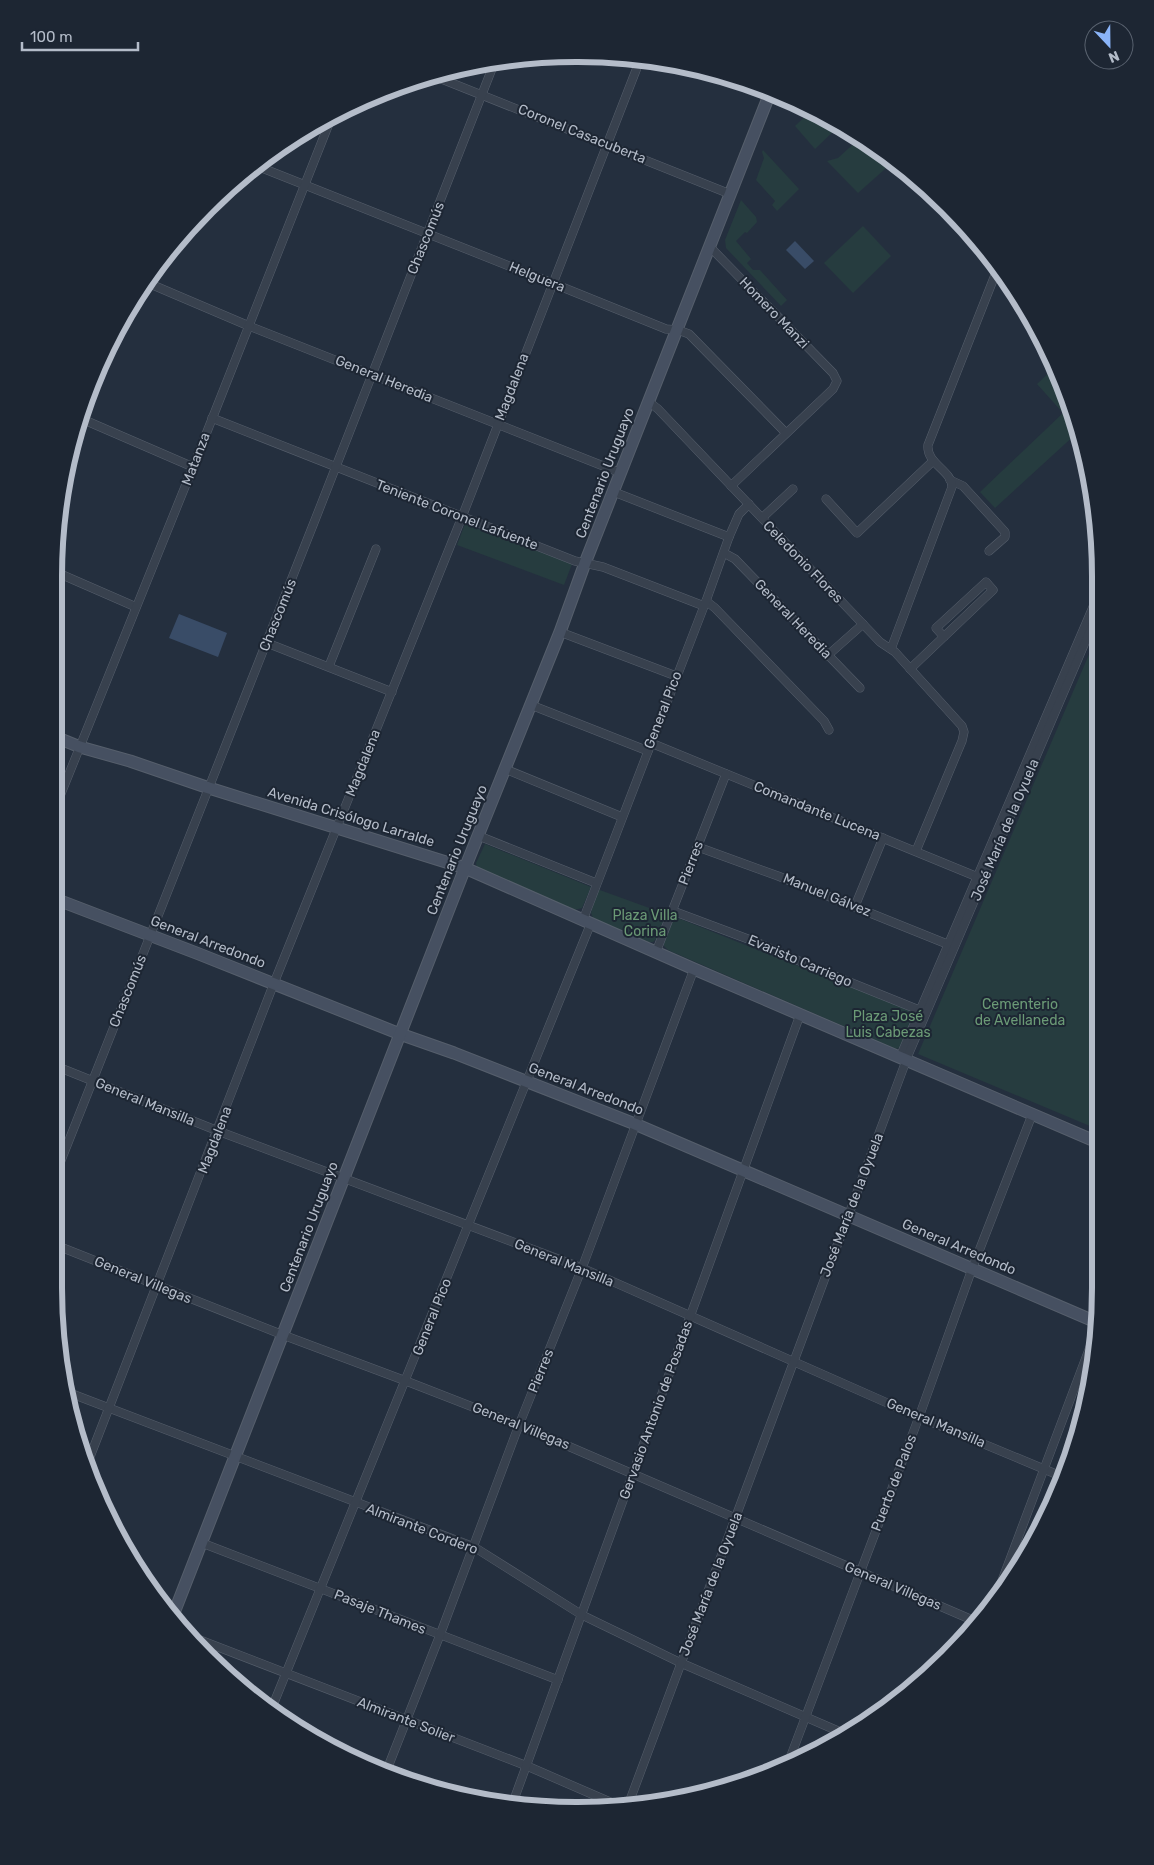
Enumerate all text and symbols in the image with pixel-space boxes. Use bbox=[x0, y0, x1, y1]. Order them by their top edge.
scale bar bbox=[22, 20, 139, 52]
north arrow bbox=[1084, 20, 1134, 70]
text: 100 m bbox=[30, 28, 72, 46]
text: N bbox=[1106, 47, 1122, 66]
street label: Coronel Casacuberta bbox=[516, 101, 648, 167]
street label: Chascomús bbox=[404, 199, 448, 277]
street label: Helguera bbox=[507, 258, 567, 296]
street label: Homero Manzi bbox=[736, 274, 812, 352]
street label: Magdalena bbox=[491, 351, 533, 423]
street label: General Heredia bbox=[333, 352, 435, 406]
street label: Centenario Uruguayo bbox=[572, 405, 638, 541]
street label: Matanza bbox=[178, 430, 214, 488]
street label: Teniente Coronel Lafuente bbox=[374, 476, 541, 554]
street label: Celedonio Flores bbox=[759, 517, 847, 607]
street label: Chascomús bbox=[256, 576, 300, 654]
street label: General Heredia bbox=[751, 576, 835, 662]
street label: General Pico bbox=[640, 669, 686, 751]
street label: Magdalena bbox=[342, 727, 384, 799]
street label: José María de la Oyuela bbox=[967, 756, 1043, 904]
street label: Comandante Lucena bbox=[751, 778, 883, 844]
street label: Centenario Uruguayo bbox=[423, 783, 491, 917]
street label: Avenida Crisólogo Larralde bbox=[266, 784, 437, 851]
street label: Pierres bbox=[675, 839, 707, 887]
street label: Manuel Gálvez bbox=[780, 870, 874, 920]
park label: Plaza Villa Corina bbox=[612, 907, 678, 940]
street label: General Arredondo bbox=[148, 912, 268, 972]
street label: Evaristo Carriego bbox=[745, 931, 855, 991]
street label: Chascomús bbox=[106, 952, 150, 1030]
park label: Cementerio de Avellaneda bbox=[975, 996, 1065, 1029]
park label: Plaza José Luis Cabezas bbox=[845, 1008, 931, 1041]
street label: General Arredondo bbox=[526, 1059, 646, 1119]
street label: General Mansilla bbox=[93, 1074, 197, 1130]
street label: Magdalena bbox=[194, 1104, 236, 1176]
street label: José María de la Oyuela bbox=[817, 1131, 887, 1279]
street label: Centenario Uruguayo bbox=[276, 1159, 342, 1295]
street label: General Arredondo bbox=[900, 1215, 1018, 1279]
street label: General Mansilla bbox=[512, 1235, 616, 1291]
street label: General Villegas bbox=[92, 1253, 194, 1307]
street label: General Pico bbox=[409, 1276, 455, 1358]
street label: Gervasio Antonio de Posadas bbox=[616, 1318, 696, 1502]
street label: Pierres bbox=[525, 1347, 557, 1395]
street label: General Mansilla bbox=[884, 1394, 988, 1452]
street label: General Villegas bbox=[470, 1399, 572, 1453]
street label: Puerto de Palos bbox=[868, 1432, 920, 1534]
street label: Almirante Cordero bbox=[364, 1500, 480, 1558]
street label: José María de la Oyuela bbox=[676, 1510, 746, 1658]
street label: General Villegas bbox=[842, 1558, 944, 1614]
street label: Pasaje Thames bbox=[332, 1586, 428, 1638]
street label: Almirante Solier bbox=[355, 1694, 458, 1747]

